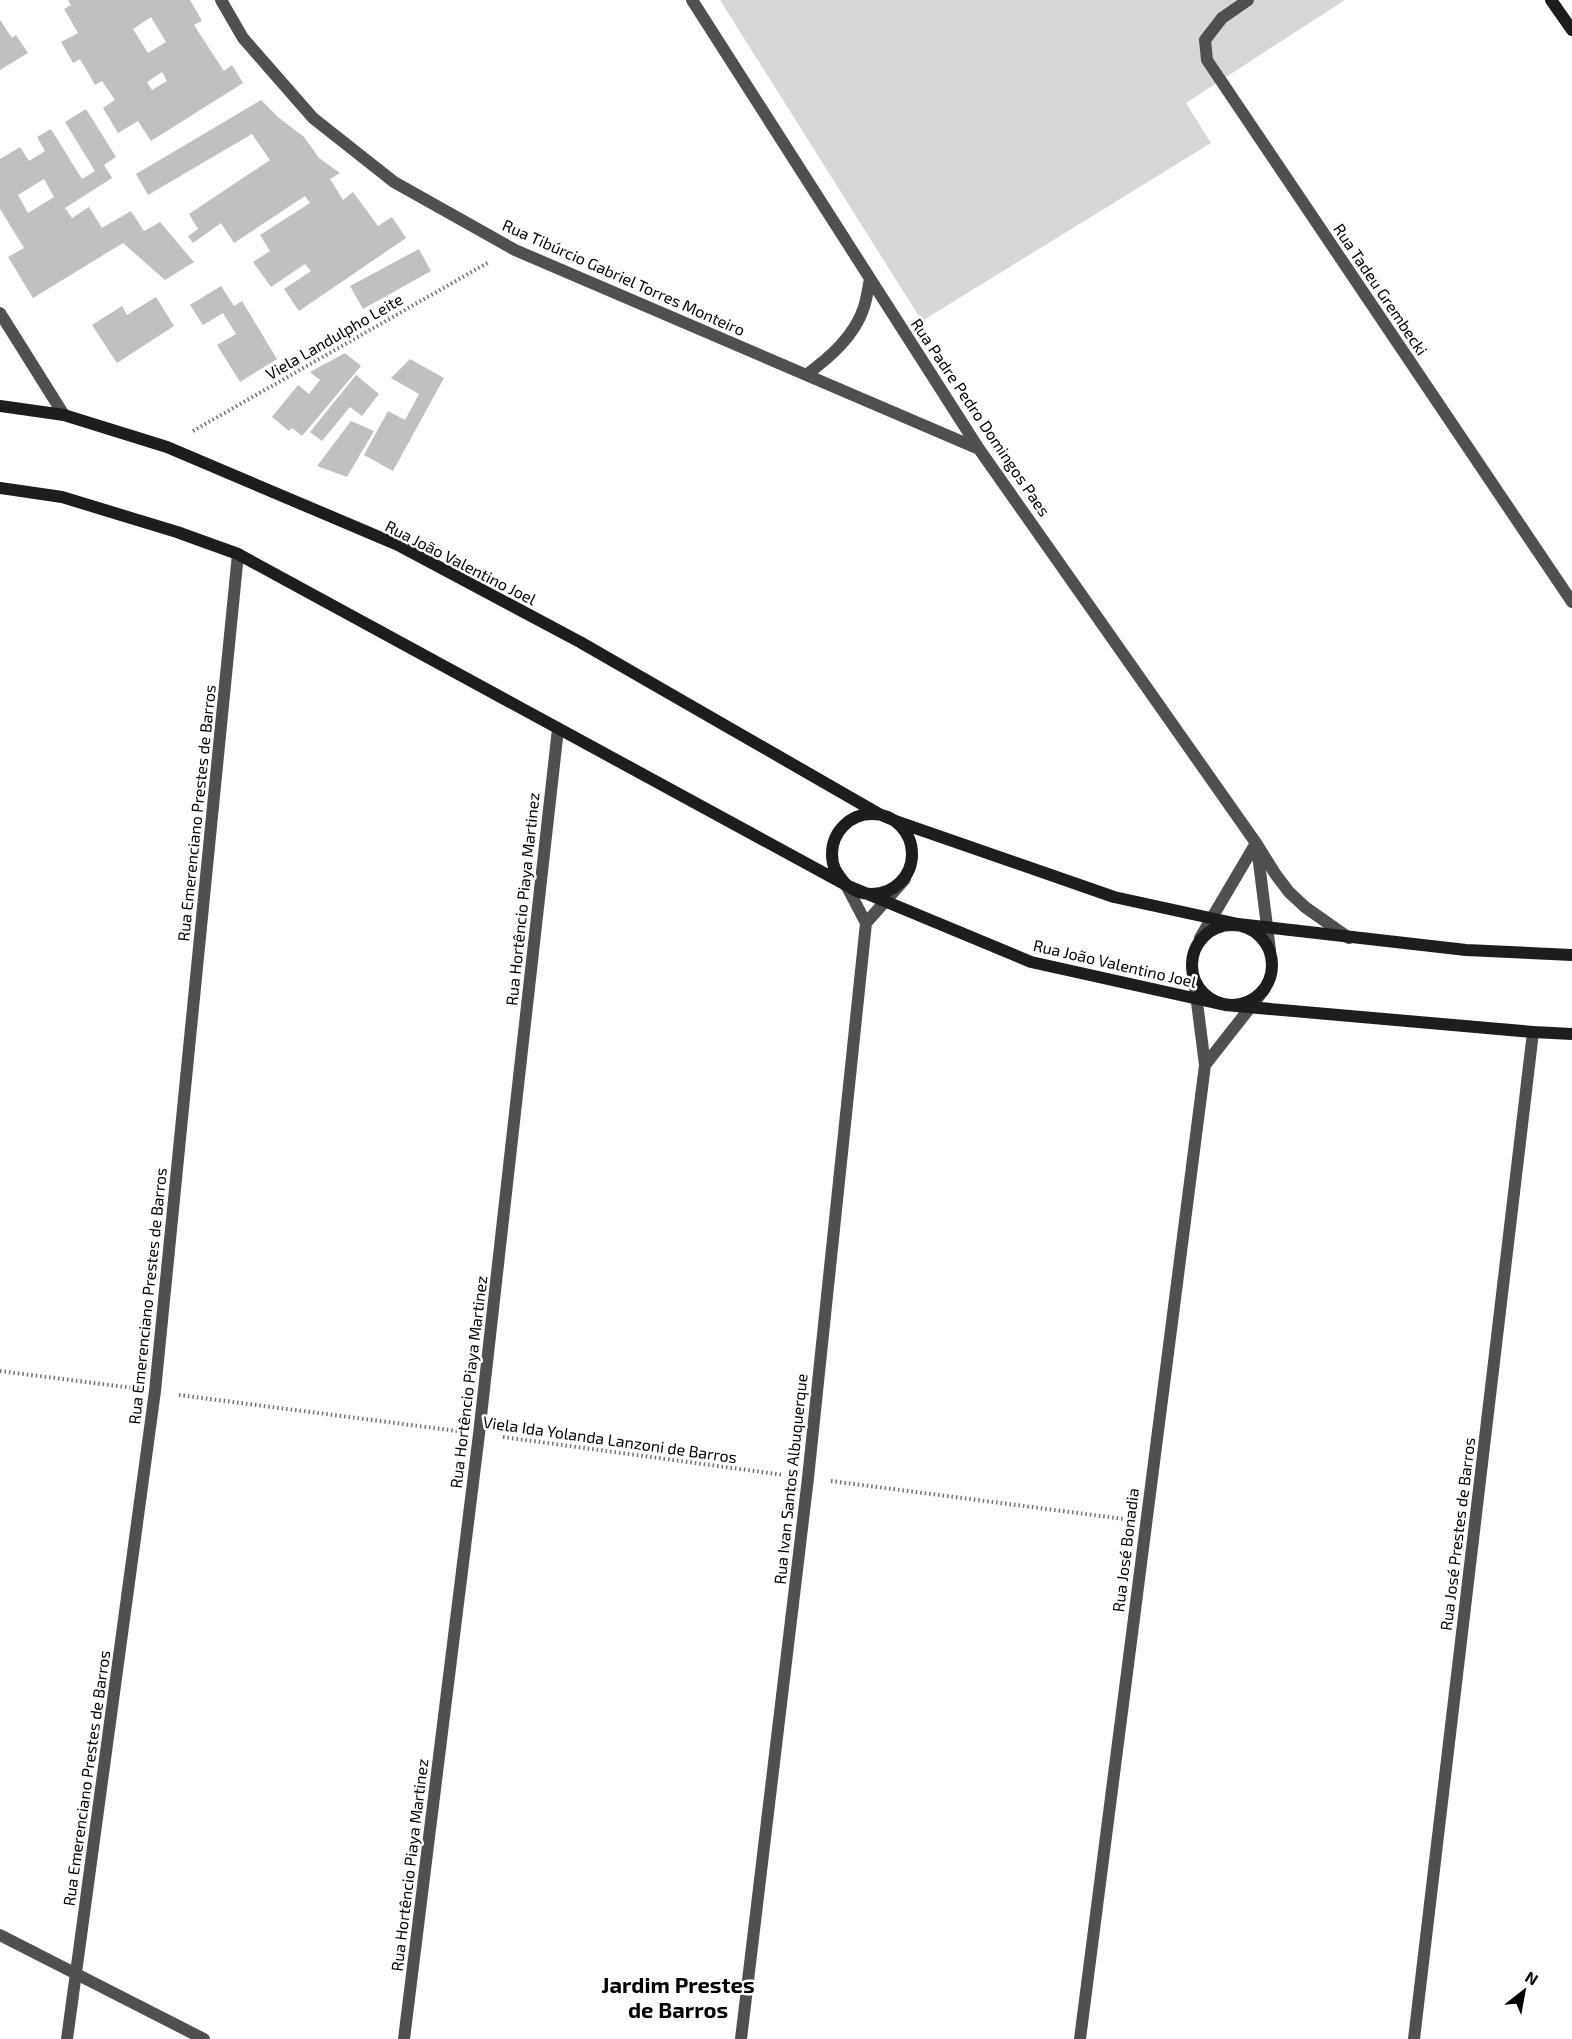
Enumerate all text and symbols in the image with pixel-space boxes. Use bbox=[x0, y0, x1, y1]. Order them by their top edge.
street label: Rua Tibúrcio Gabriel Torres Monteiro bbox=[500, 215, 748, 339]
street label: Rua Tadeu Grembecki bbox=[1330, 220, 1432, 358]
street label: Viela Landulpho Leite bbox=[262, 289, 406, 383]
street label: Rua Padre Pedro Domingos Paes bbox=[908, 314, 1054, 520]
street label: Rua João Valentino Joel bbox=[382, 516, 540, 608]
street label: Rua Emerenciano Prestes de Barros bbox=[173, 684, 219, 942]
street label: Rua Hortêncio Piaya Martinez bbox=[501, 791, 543, 1007]
street label: Rua João Valentino Joel bbox=[1032, 935, 1199, 991]
street label: Rua Emerenciano Prestes de Barros bbox=[124, 1167, 170, 1425]
street label: Rua Hortêncio Piaya Martinez bbox=[446, 1275, 490, 1489]
street label: Rua Ivan Santos Albuquerque bbox=[769, 1373, 811, 1585]
street label: Viela Ida Yolanda Lanzoni de Barros bbox=[482, 1412, 738, 1466]
street label: Rua José Prestes de Barros bbox=[1436, 1436, 1478, 1632]
street label: Rua José Bonadia bbox=[1108, 1487, 1142, 1613]
street label: Rua Emerenciano Prestes de Barros bbox=[59, 1649, 113, 1907]
street label: Rua Hortêncio Piaya Martinez bbox=[387, 1758, 431, 1972]
north arrow bbox=[1494, 1961, 1554, 2021]
text: N bbox=[1522, 1967, 1542, 1989]
district label: Jardim Prestes de Barros bbox=[601, 1971, 755, 2022]

